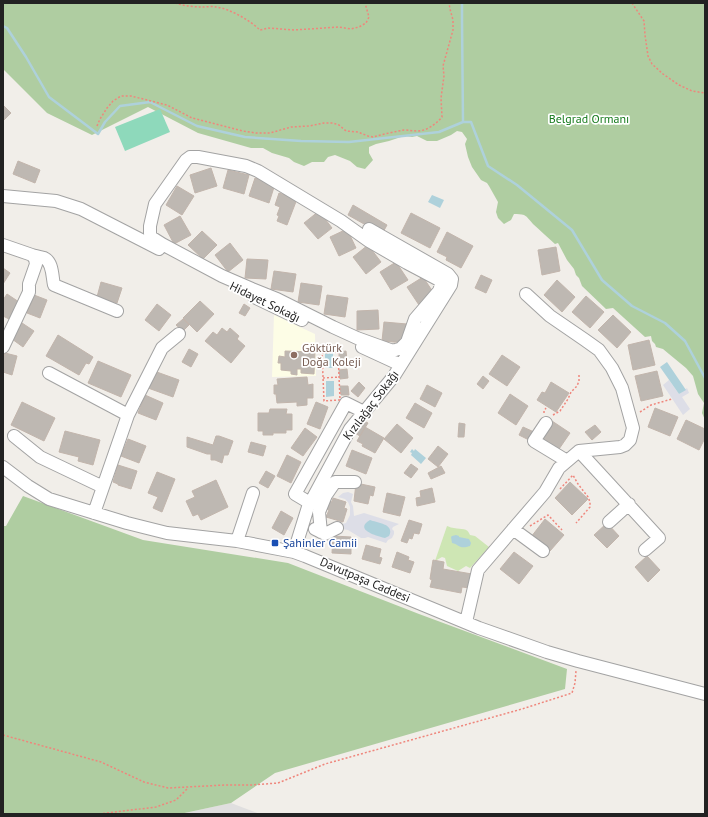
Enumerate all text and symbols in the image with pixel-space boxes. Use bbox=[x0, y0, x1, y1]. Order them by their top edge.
park label: Belgrad Ormanı bbox=[549, 111, 629, 126]
street label: Hidayet Sokağı bbox=[227, 278, 303, 325]
place label: Göktürk Doğa Koleji bbox=[302, 340, 361, 369]
marker: Göktürk Doğa Koleji bbox=[289, 350, 299, 360]
street label: Kızılağaç Sokağı bbox=[339, 367, 402, 443]
place label: Şahinler Camii bbox=[283, 535, 357, 550]
marker: Şahinler Camii bbox=[270, 538, 280, 548]
street label: Davutpaşa Caddesi bbox=[318, 554, 413, 605]

